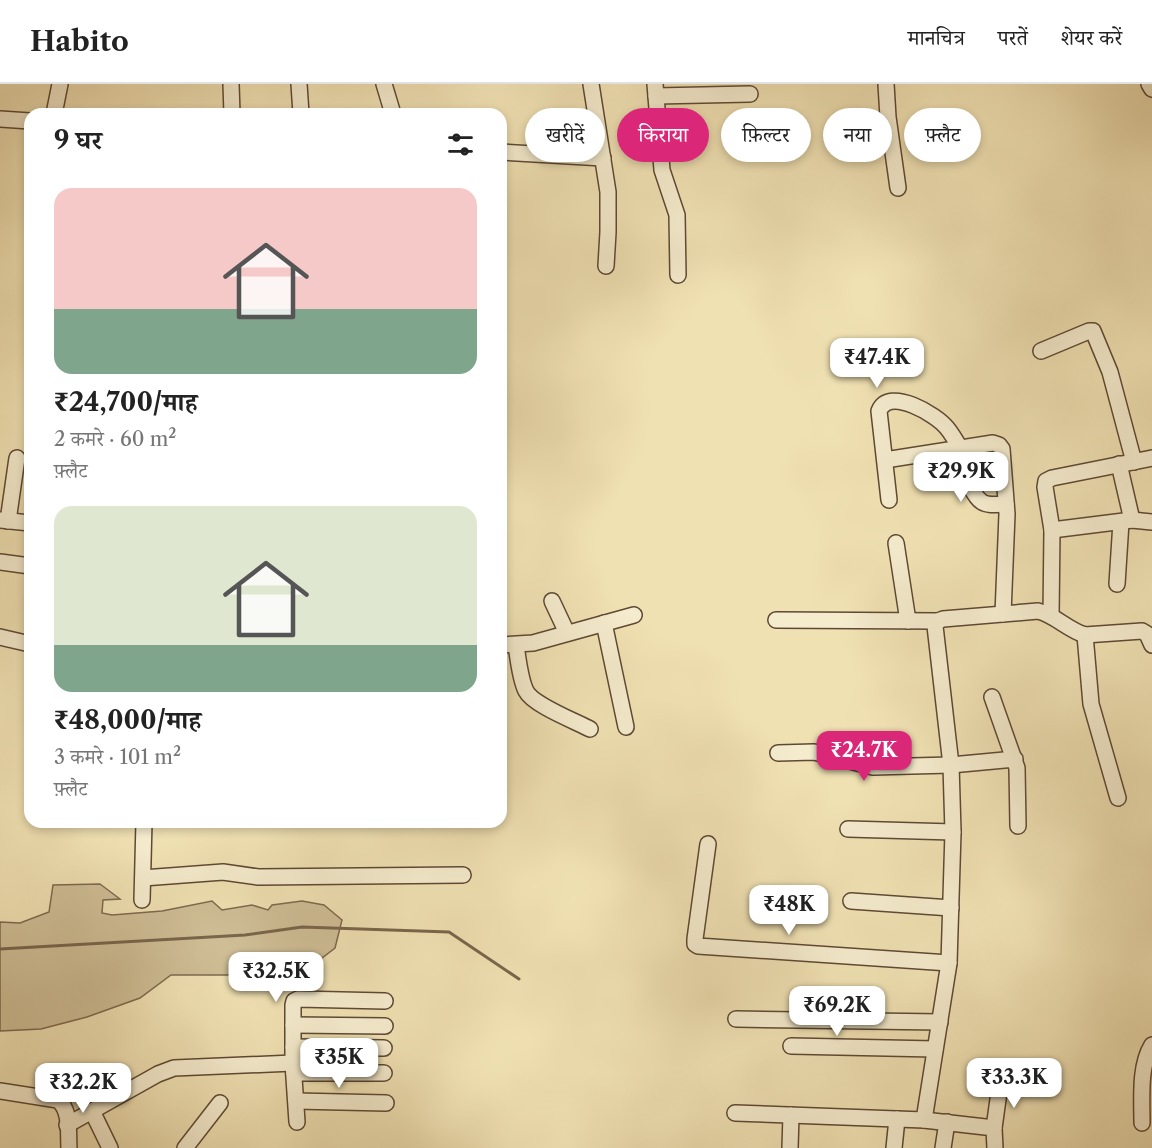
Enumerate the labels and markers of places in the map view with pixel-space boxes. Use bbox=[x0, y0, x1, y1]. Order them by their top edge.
pin: ₹47.4K bbox=[828, 338, 926, 389]
pin: ₹29.9K bbox=[912, 452, 1010, 503]
pin: ₹24.7K bbox=[815, 731, 913, 782]
pin: ₹48K bbox=[753, 885, 825, 936]
pin: ₹32.5K bbox=[227, 952, 325, 1003]
pin: ₹69.2K bbox=[788, 986, 886, 1037]
pin: ₹35K bbox=[303, 1038, 375, 1089]
pin: ₹33.3K bbox=[965, 1058, 1063, 1109]
pin: ₹32.2K bbox=[34, 1063, 132, 1114]

